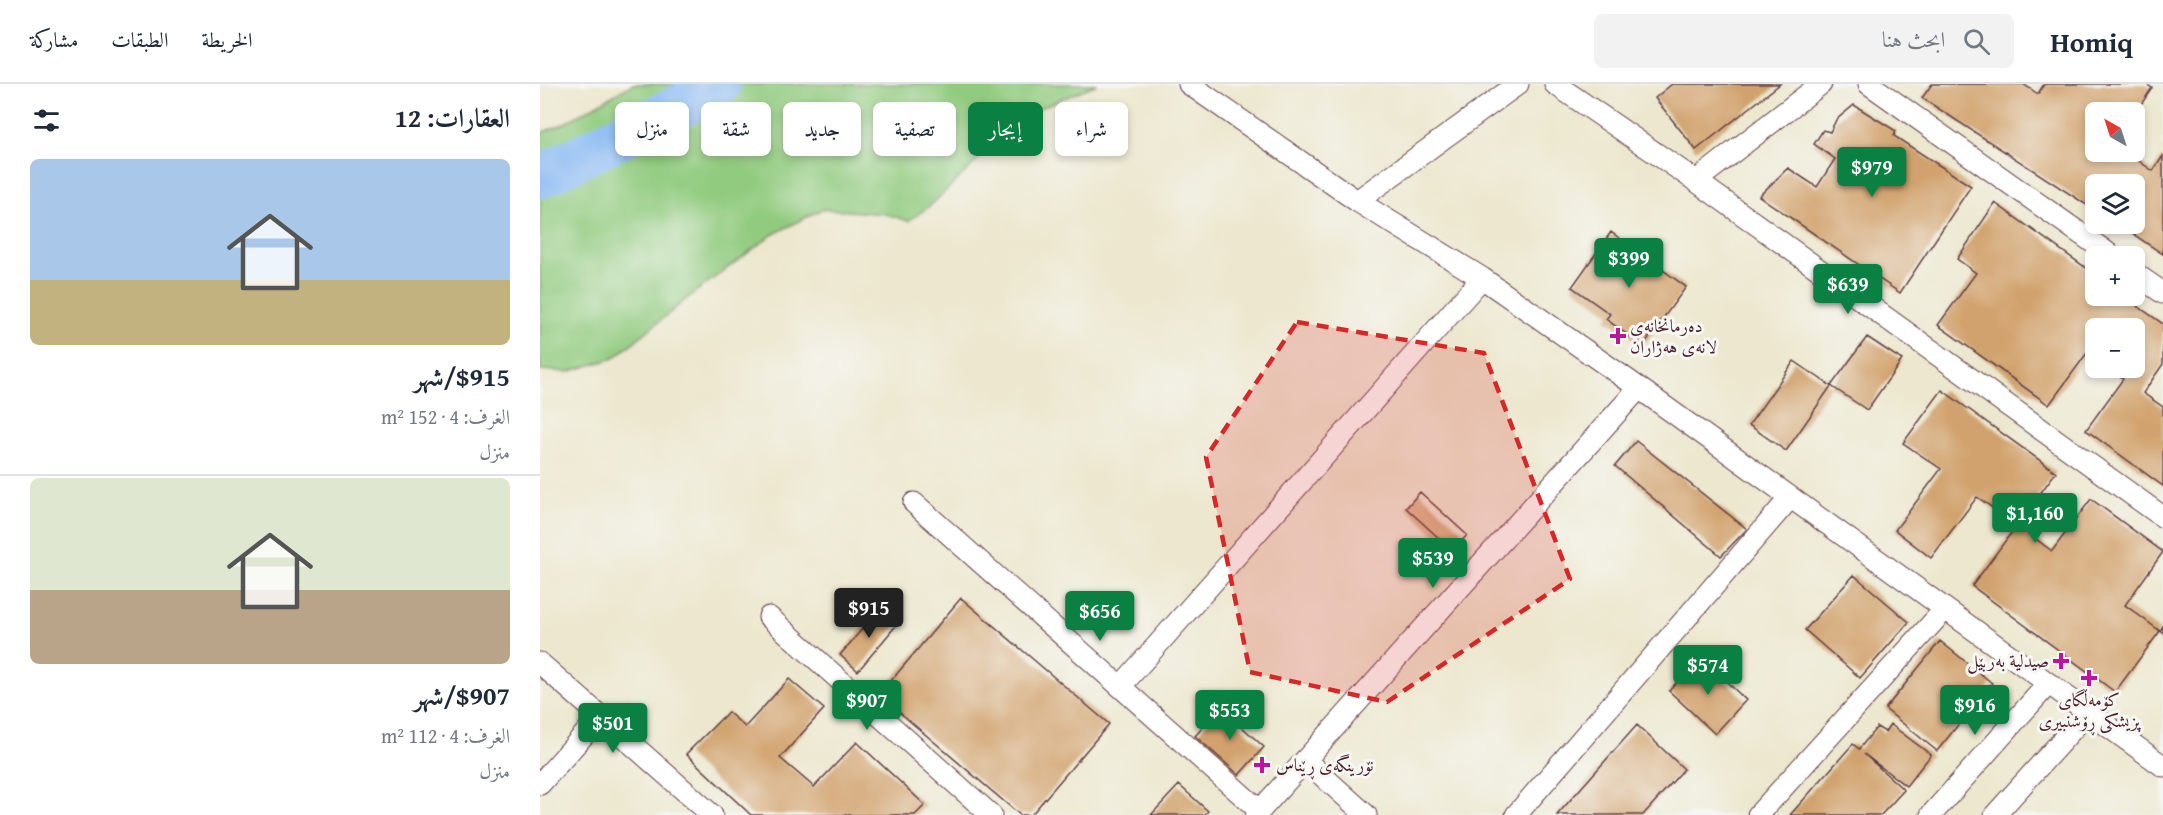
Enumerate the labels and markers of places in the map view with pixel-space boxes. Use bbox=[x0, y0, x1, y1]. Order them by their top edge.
pin: $979 bbox=[1836, 147, 1908, 198]
pin: $399 bbox=[1593, 238, 1665, 289]
pin: $639 bbox=[1812, 264, 1884, 315]
place label: دەرمانخانەی لانەی هەژاران bbox=[1630, 312, 1717, 360]
marker: دەرمانخانەی لانەی هەژاران bbox=[1611, 329, 1625, 343]
pin: $1,160 bbox=[1986, 493, 2084, 544]
pin: $539 bbox=[1397, 538, 1469, 589]
pin: $915 bbox=[833, 588, 905, 639]
pin: $656 bbox=[1064, 591, 1136, 642]
pin: $574 bbox=[1672, 645, 1744, 696]
place label: صيدلية بەربێل bbox=[1967, 647, 2049, 674]
marker: صيدلية بەربێل bbox=[2054, 654, 2068, 668]
marker: کۆمەڵگای پزیشکی ڕۆشنبیری bbox=[2080, 669, 2098, 687]
pin: $907 bbox=[831, 680, 903, 731]
pin: $916 bbox=[1939, 685, 2011, 736]
place label: کۆمەڵگای پزیشکی ڕۆشنبیری bbox=[2038, 686, 2141, 736]
pin: $553 bbox=[1194, 690, 1266, 741]
pin: $501 bbox=[577, 703, 649, 754]
place label: نۆرینگەی ڕێناس bbox=[1276, 751, 1374, 780]
marker: نۆرینگەی ڕێناس bbox=[1253, 756, 1271, 774]

